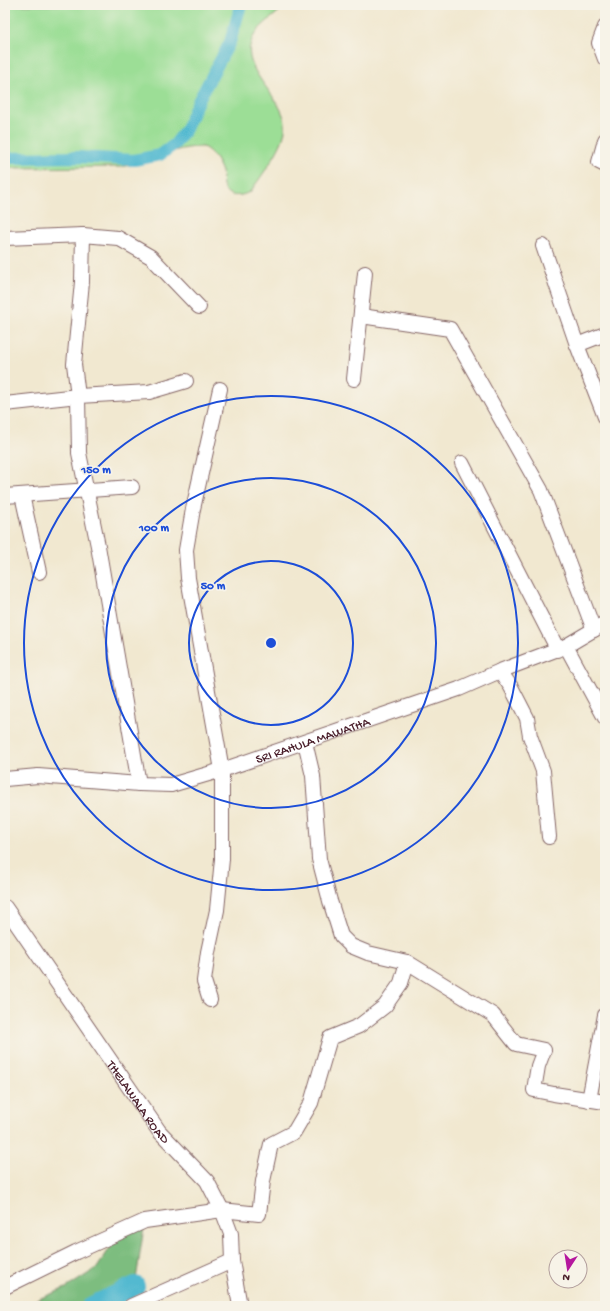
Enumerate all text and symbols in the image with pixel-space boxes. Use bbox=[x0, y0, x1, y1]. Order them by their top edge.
text: 150 m bbox=[80, 464, 111, 478]
text: 100 m bbox=[138, 522, 169, 536]
text: 50 m bbox=[201, 580, 226, 594]
centre of rings bbox=[264, 636, 278, 650]
street label: SRI RAHULA MAWATHA bbox=[254, 715, 373, 768]
street label: THELAWALA ROAD bbox=[102, 1057, 172, 1148]
north arrow bbox=[548, 1249, 588, 1289]
text: N bbox=[562, 1270, 571, 1283]

